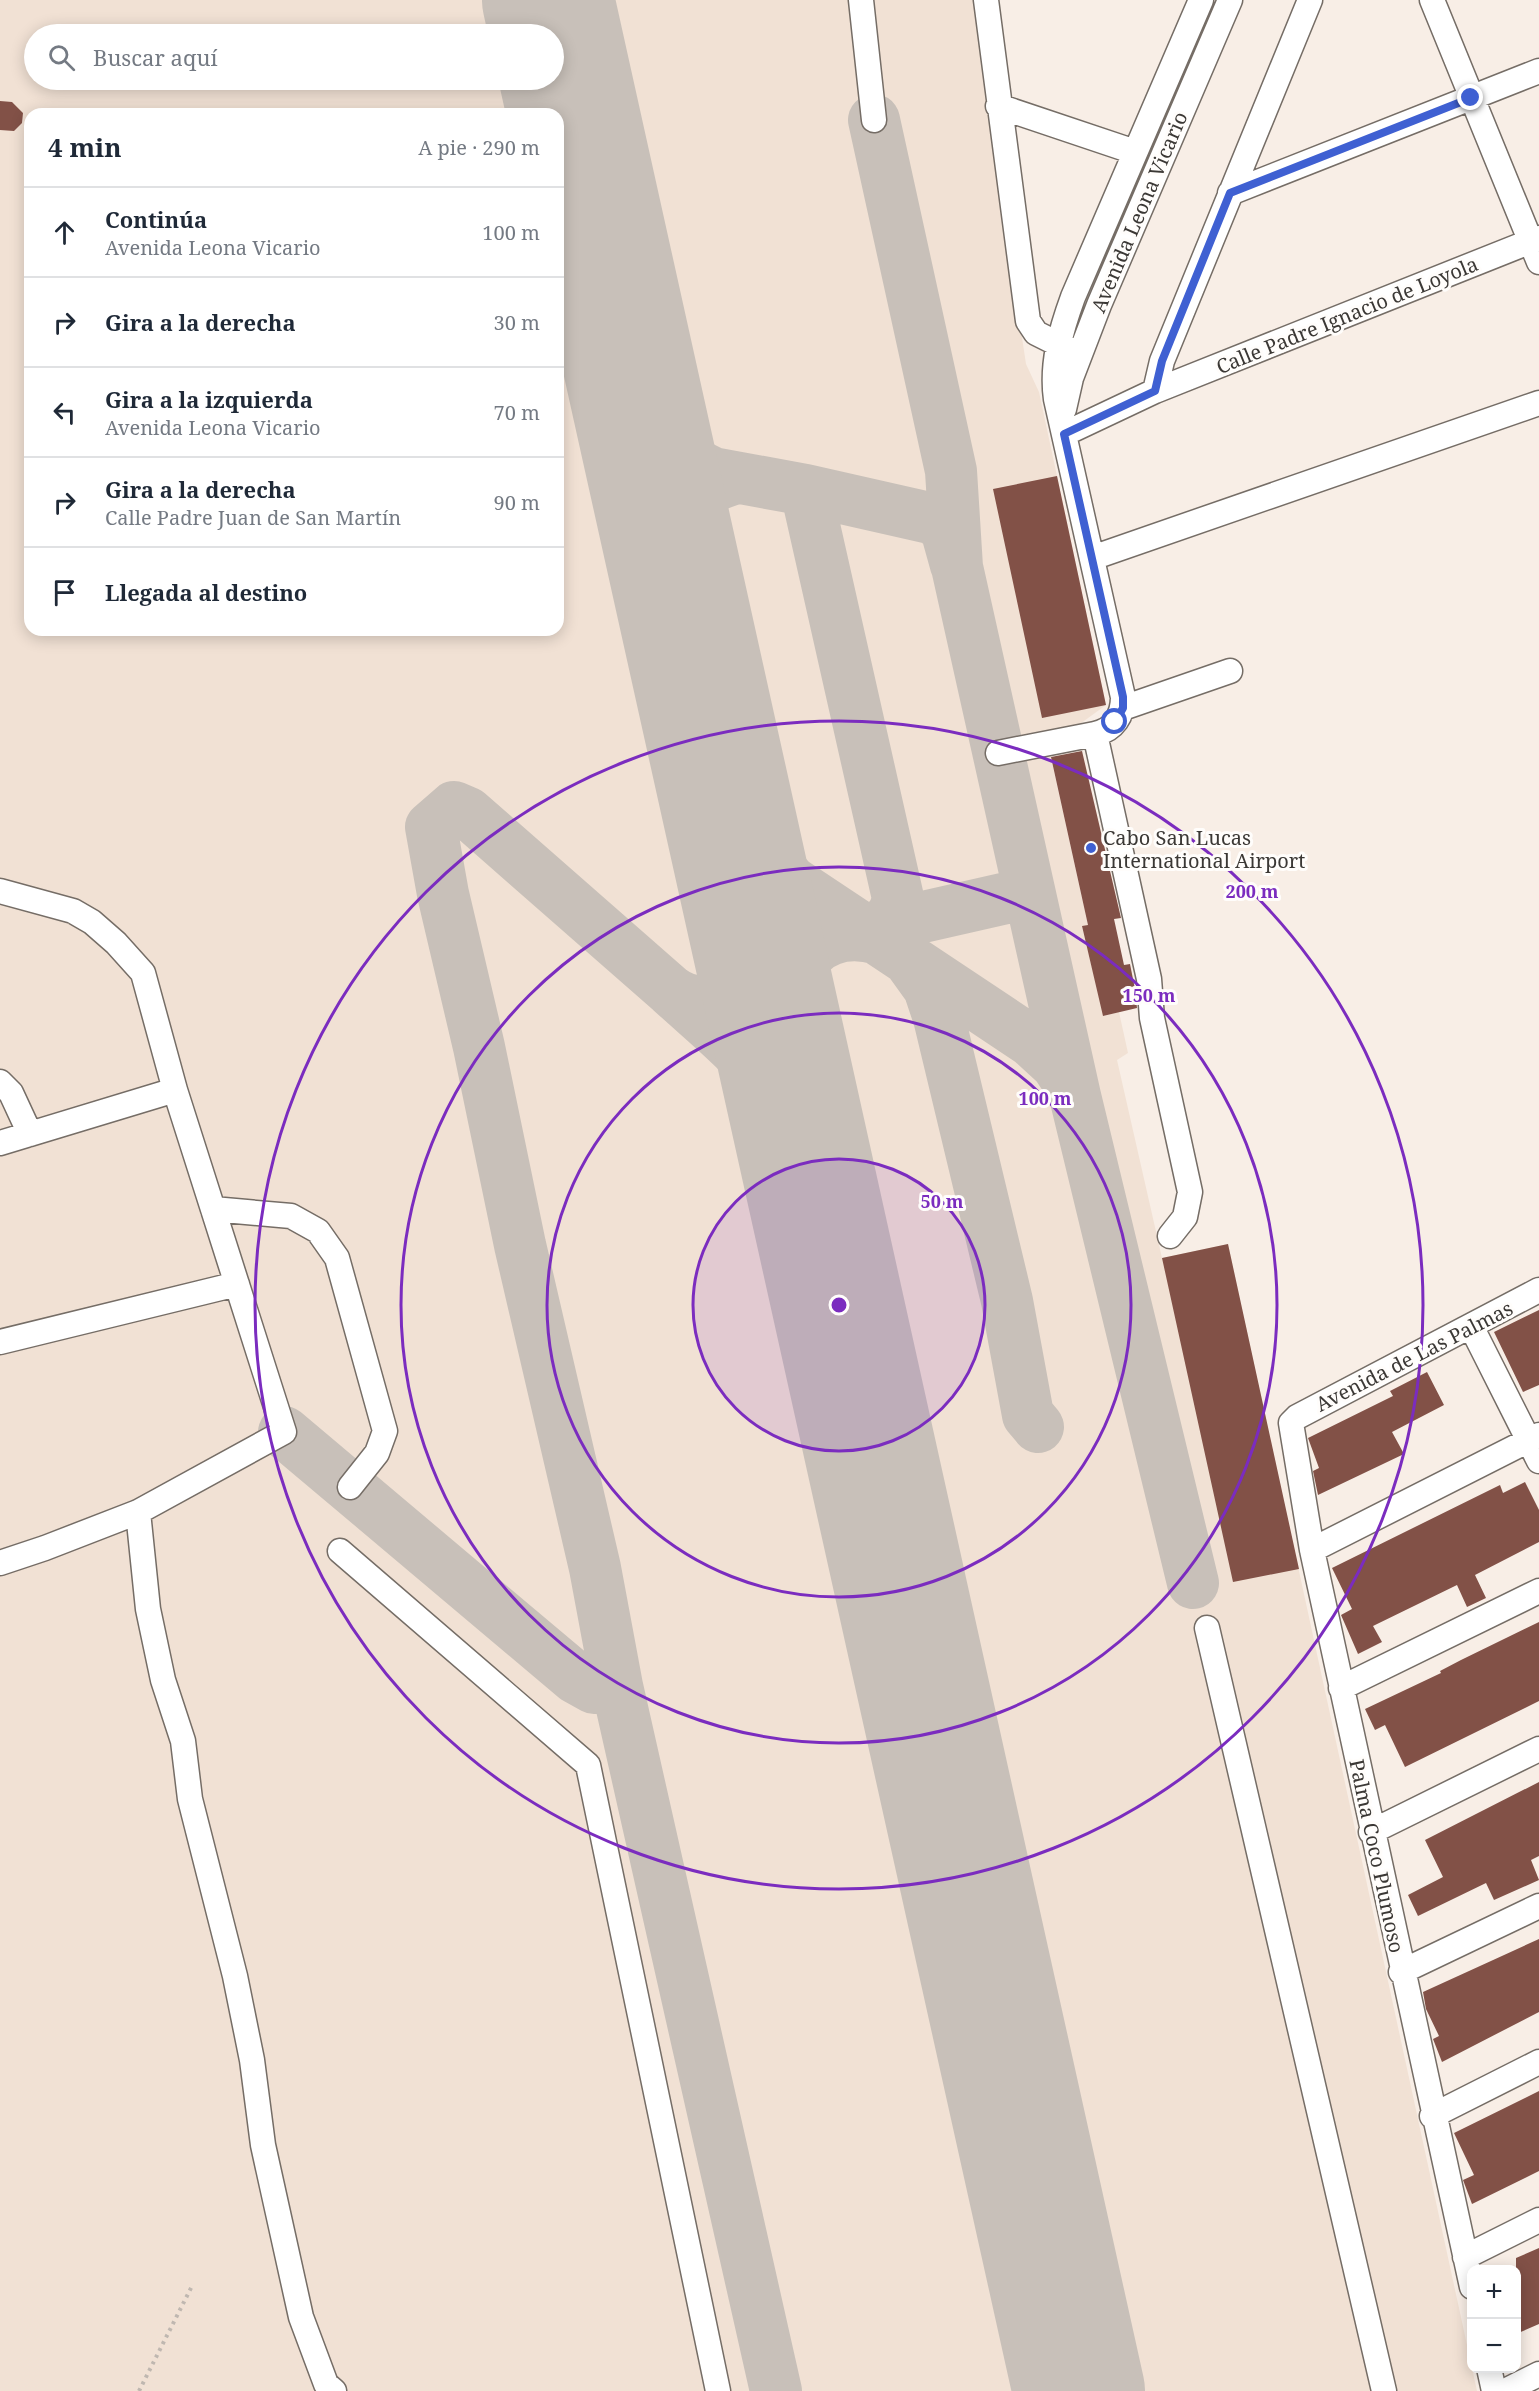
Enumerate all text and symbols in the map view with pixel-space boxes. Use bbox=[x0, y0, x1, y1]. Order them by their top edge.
search box bbox=[24, 24, 564, 90]
icon: search bbox=[45, 41, 78, 74]
text: Buscar aquí bbox=[93, 42, 217, 72]
route end bbox=[1457, 84, 1483, 110]
street label: Avenida Leona Vicario bbox=[1084, 107, 1194, 317]
text: 4 min bbox=[48, 129, 122, 165]
text: A pie · 290 m bbox=[418, 134, 540, 161]
text: Continúa bbox=[105, 204, 207, 234]
icon: ahead bbox=[48, 216, 81, 249]
text: 100 m bbox=[482, 219, 540, 246]
text: Avenida Leona Vicario bbox=[105, 234, 321, 261]
street label: Calle Padre Ignacio de Loyola bbox=[1212, 250, 1482, 380]
icon: right bbox=[48, 306, 81, 339]
text: Gira a la derecha bbox=[105, 307, 296, 337]
text: 30 m bbox=[494, 309, 540, 336]
text: Gira a la izquierda bbox=[105, 384, 313, 414]
icon: left bbox=[48, 396, 81, 429]
text: 70 m bbox=[494, 399, 540, 426]
text: Avenida Leona Vicario bbox=[105, 414, 321, 441]
text: Gira a la derecha bbox=[105, 474, 296, 504]
icon: right bbox=[48, 486, 81, 519]
text: 90 m bbox=[494, 489, 540, 516]
text: Calle Padre Juan de San Martín bbox=[105, 504, 401, 531]
icon: arrive bbox=[48, 576, 81, 609]
text: Llegada al destino bbox=[105, 577, 307, 607]
route start bbox=[1101, 708, 1127, 734]
place label: Cabo San Lucas International Airport bbox=[1103, 824, 1305, 874]
marker: Cabo San Lucas International Airport bbox=[1084, 841, 1098, 855]
text: 200 m bbox=[1226, 879, 1279, 903]
text: 150 m bbox=[1123, 983, 1176, 1007]
text: 100 m bbox=[1019, 1086, 1072, 1110]
text: 50 m bbox=[921, 1189, 964, 1213]
street label: Avenida de Las Palmas bbox=[1311, 1294, 1517, 1418]
centre of rings bbox=[829, 1295, 849, 1315]
street label: Palma Coco Plumoso bbox=[1343, 1757, 1411, 1955]
map controls bbox=[1467, 2265, 1521, 2373]
button: + bbox=[1467, 2265, 1521, 2319]
button: − bbox=[1467, 2319, 1521, 2373]

